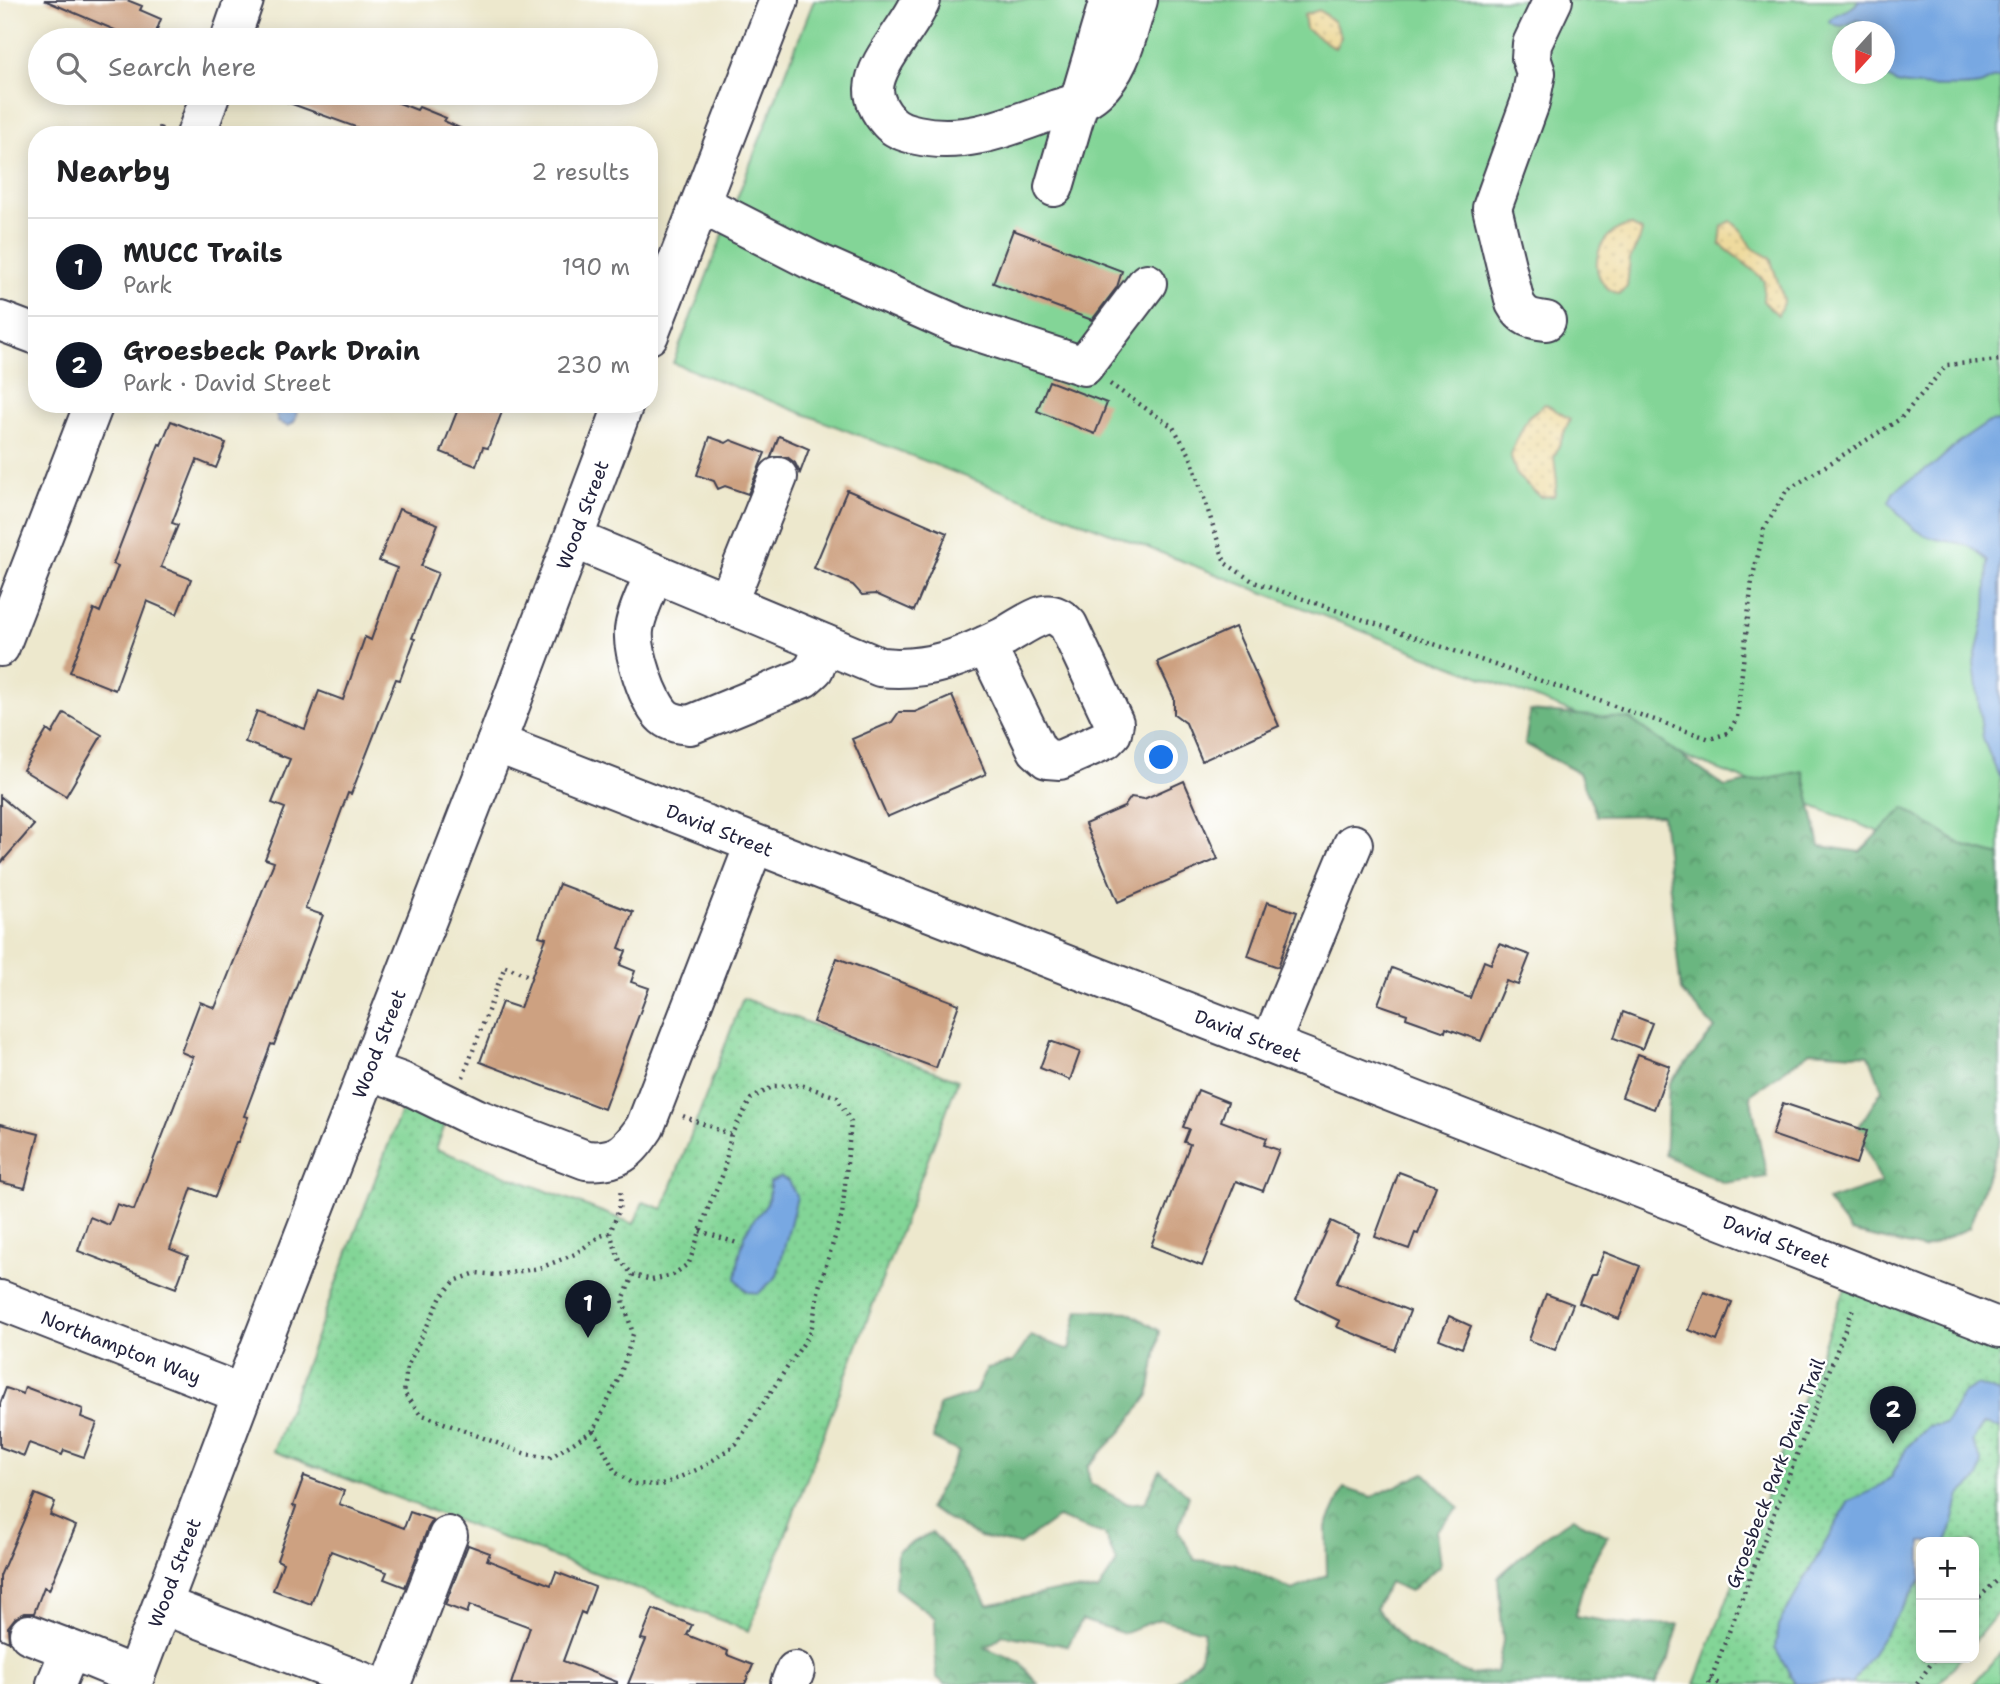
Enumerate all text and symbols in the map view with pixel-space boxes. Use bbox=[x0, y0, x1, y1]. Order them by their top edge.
north arrow bbox=[1832, 21, 1895, 84]
search box bbox=[28, 28, 658, 105]
icon: search bbox=[52, 48, 90, 86]
text: Search here bbox=[108, 49, 257, 84]
text: Nearby bbox=[56, 151, 171, 192]
text: 2 results bbox=[531, 157, 630, 187]
text: MUCC Trails bbox=[123, 235, 283, 270]
text: 1 bbox=[74, 252, 84, 282]
text: 190 m bbox=[562, 252, 630, 282]
text: Park bbox=[123, 270, 172, 300]
text: Groesbeck Park Drain bbox=[123, 333, 420, 368]
text: 2 bbox=[71, 350, 87, 380]
text: 230 m bbox=[556, 350, 630, 380]
text: Park · David Street bbox=[123, 368, 331, 398]
street label: Wood Street bbox=[551, 457, 615, 573]
your location bbox=[1144, 740, 1178, 774]
street label: David Street bbox=[662, 798, 777, 863]
street label: Wood Street bbox=[347, 986, 412, 1102]
street label: David Street bbox=[1191, 1004, 1305, 1068]
street label: David Street bbox=[1719, 1209, 1834, 1274]
pin: 1 bbox=[565, 1280, 611, 1338]
street label: Northampton Way bbox=[37, 1305, 205, 1390]
street label: Groesbeck Park Drain Trail bbox=[1720, 1354, 1831, 1592]
pin: 2 bbox=[1870, 1386, 1916, 1444]
street label: Wood Street bbox=[143, 1515, 207, 1631]
map controls bbox=[1916, 1537, 1979, 1663]
button: + bbox=[1916, 1537, 1979, 1600]
button: − bbox=[1916, 1600, 1979, 1663]

